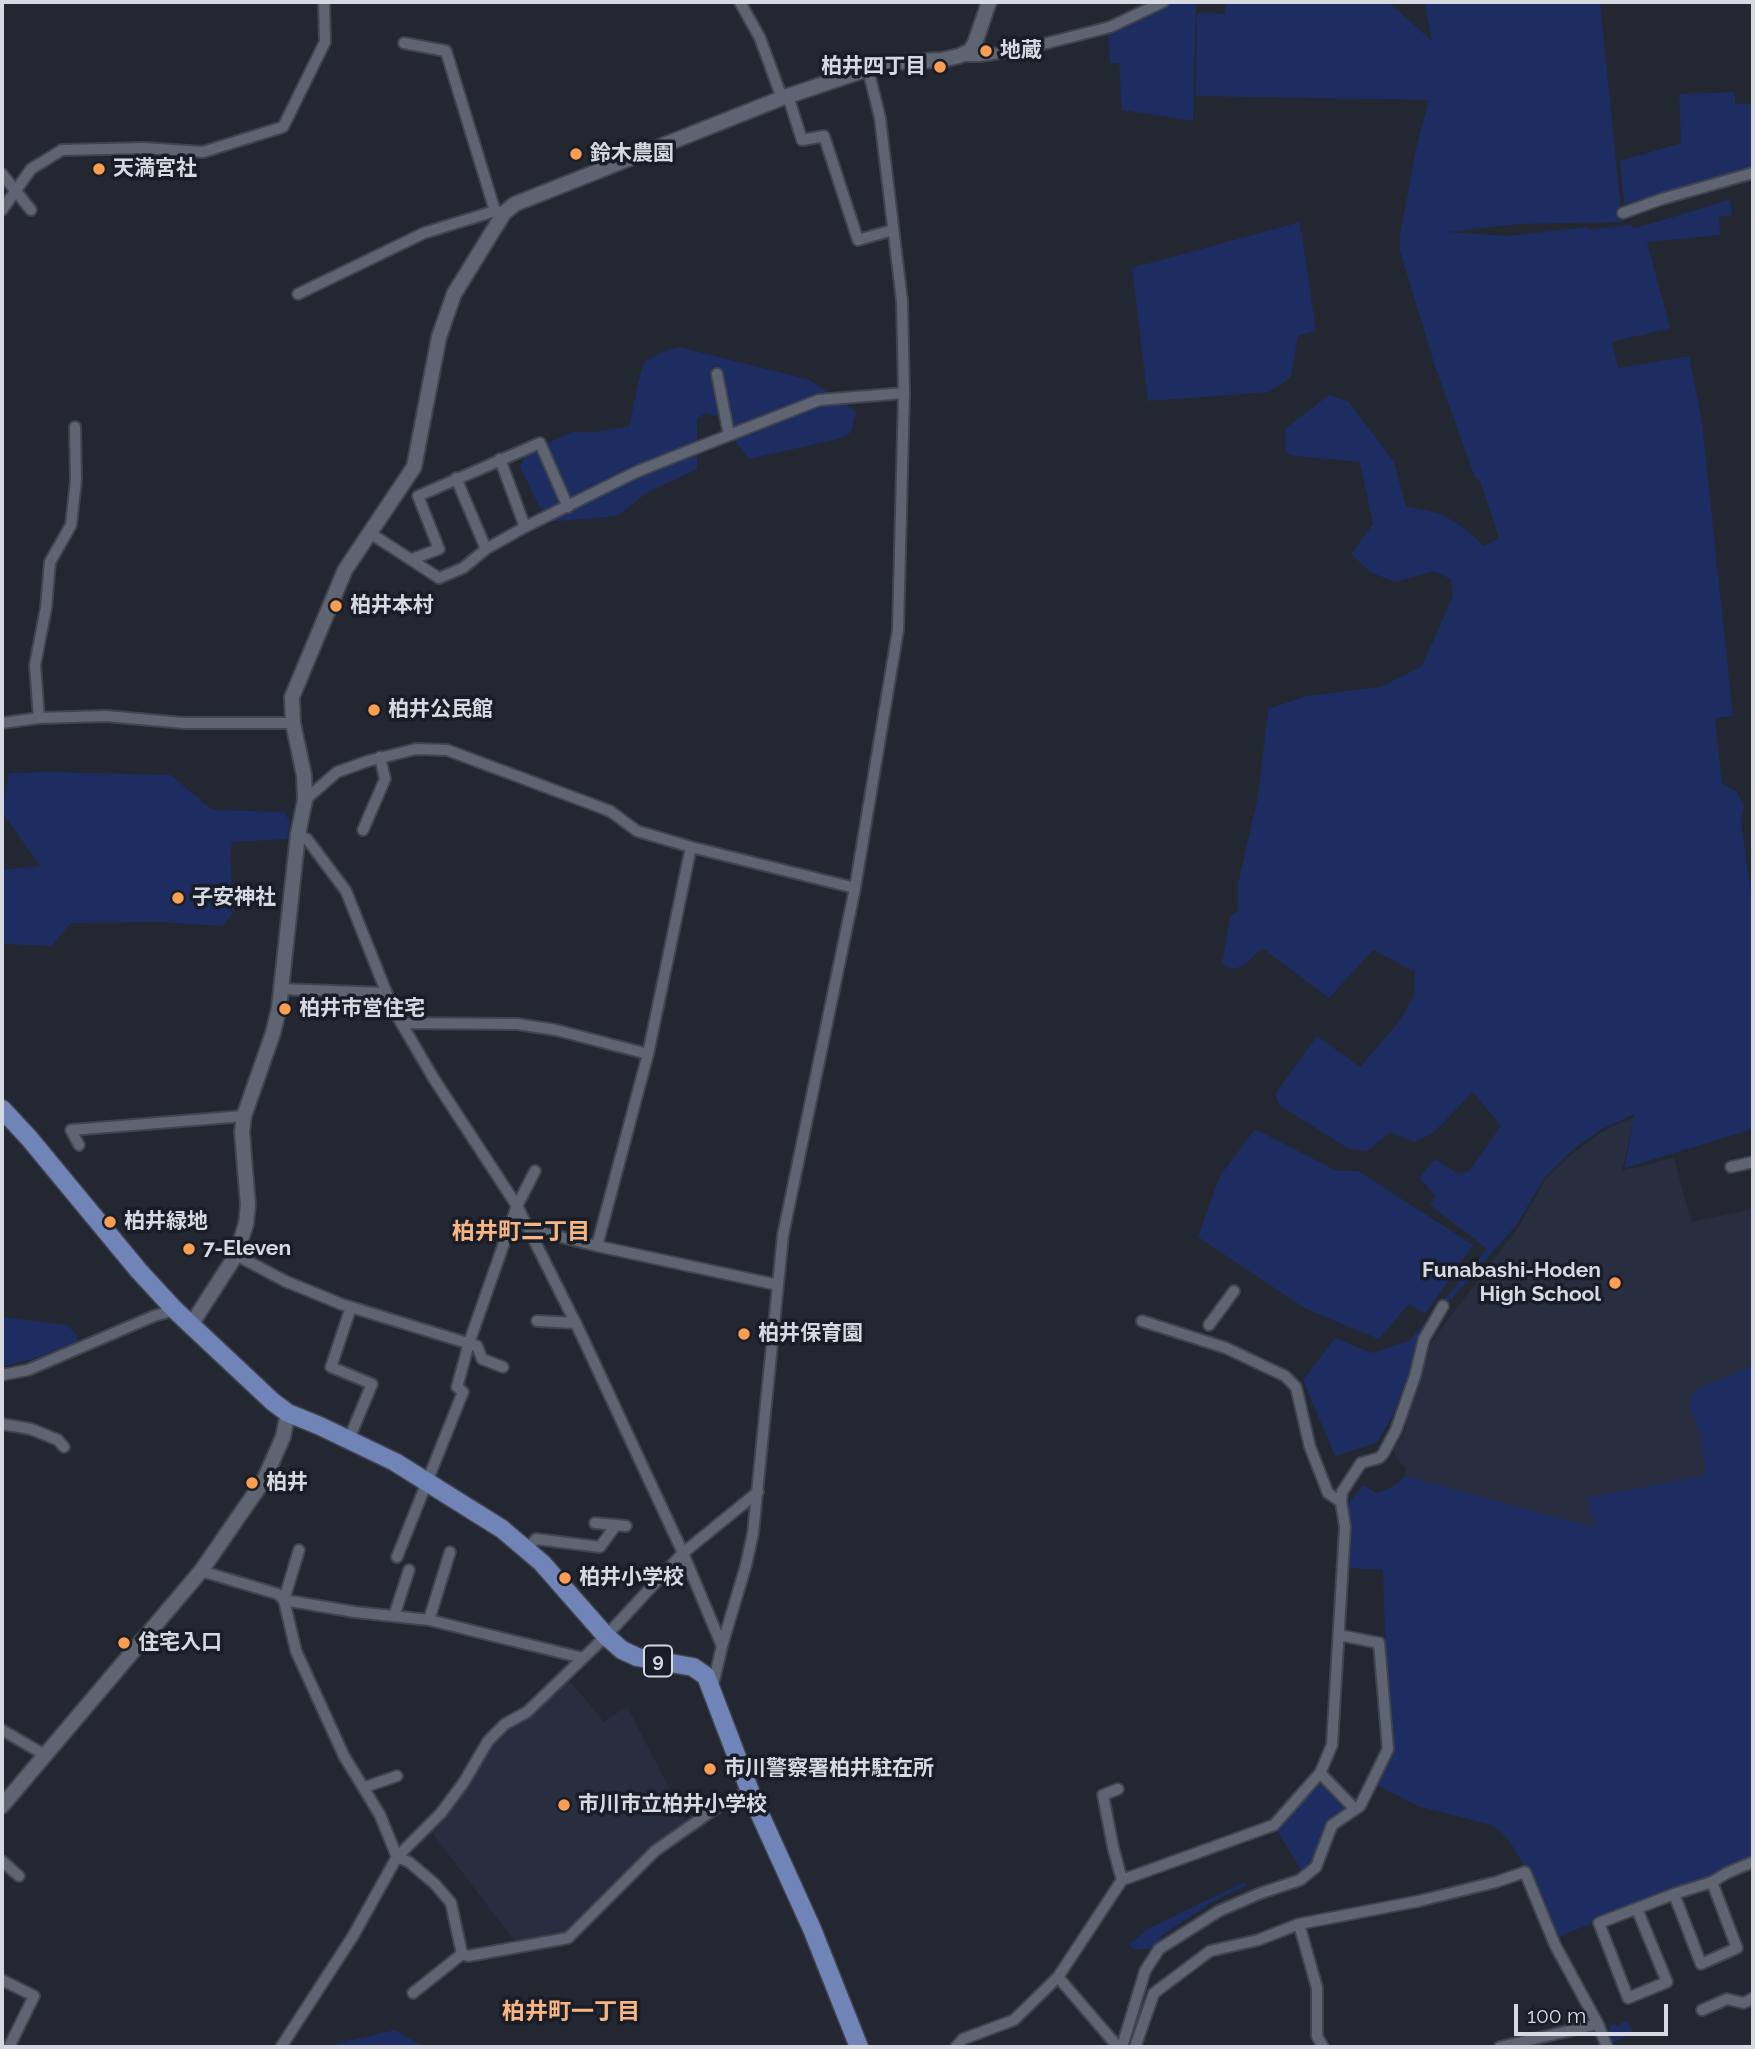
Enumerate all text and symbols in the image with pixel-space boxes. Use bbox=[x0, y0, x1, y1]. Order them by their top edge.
place label: 地蔵 bbox=[1000, 38, 1042, 64]
marker: 地蔵 bbox=[978, 43, 994, 59]
place label: 柏井四丁目 bbox=[821, 54, 926, 80]
marker: 柏井四丁目 bbox=[932, 59, 948, 75]
place label: 鈴木農園 bbox=[590, 141, 674, 167]
marker: 鈴木農園 bbox=[568, 146, 584, 162]
place label: 天満宮社 bbox=[113, 156, 197, 182]
marker: 天満宮社 bbox=[91, 161, 107, 177]
place label: 柏井本村 bbox=[350, 593, 434, 619]
marker: 柏井本村 bbox=[328, 598, 344, 614]
place label: 柏井公民館 bbox=[388, 697, 493, 723]
marker: 柏井公民館 bbox=[366, 702, 382, 718]
place label: 子安神社 bbox=[192, 885, 276, 911]
marker: 子安神社 bbox=[170, 890, 186, 906]
place label: 柏井市営住宅 bbox=[299, 996, 425, 1022]
marker: 柏井市営住宅 bbox=[277, 1001, 293, 1017]
place label: 柏井緑地 bbox=[124, 1209, 208, 1235]
marker: 柏井緑地 bbox=[102, 1214, 118, 1230]
district label: 柏井町二丁目 bbox=[452, 1218, 590, 1246]
place label: 7-Eleven bbox=[203, 1236, 291, 1262]
marker: 7-Eleven bbox=[181, 1241, 197, 1257]
place label: Funabashi-Hoden High School bbox=[1422, 1258, 1601, 1308]
marker: Funabashi-Hoden High School bbox=[1607, 1275, 1623, 1291]
place label: 柏井保育園 bbox=[758, 1321, 863, 1347]
marker: 柏井保育園 bbox=[736, 1326, 752, 1342]
place label: 柏井 bbox=[266, 1470, 308, 1496]
marker: 柏井 bbox=[244, 1475, 260, 1491]
place label: 柏井小学校 bbox=[579, 1565, 684, 1591]
marker: 柏井小学校 bbox=[557, 1570, 573, 1586]
place label: 住宅入口 bbox=[138, 1630, 222, 1656]
marker: 住宅入口 bbox=[116, 1635, 132, 1651]
road number: 9 bbox=[644, 1646, 672, 1676]
place label: 市川警察署柏井駐在所 bbox=[724, 1756, 934, 1782]
marker: 市川警察署柏井駐在所 bbox=[702, 1761, 718, 1777]
place label: 市川市立柏井小学校 bbox=[578, 1792, 767, 1818]
marker: 市川市立柏井小学校 bbox=[556, 1797, 572, 1813]
scale bar bbox=[1517, 1990, 1671, 2034]
district label: 柏井町一丁目 bbox=[502, 1998, 640, 2026]
text: 100 m bbox=[1527, 2003, 1586, 2028]

